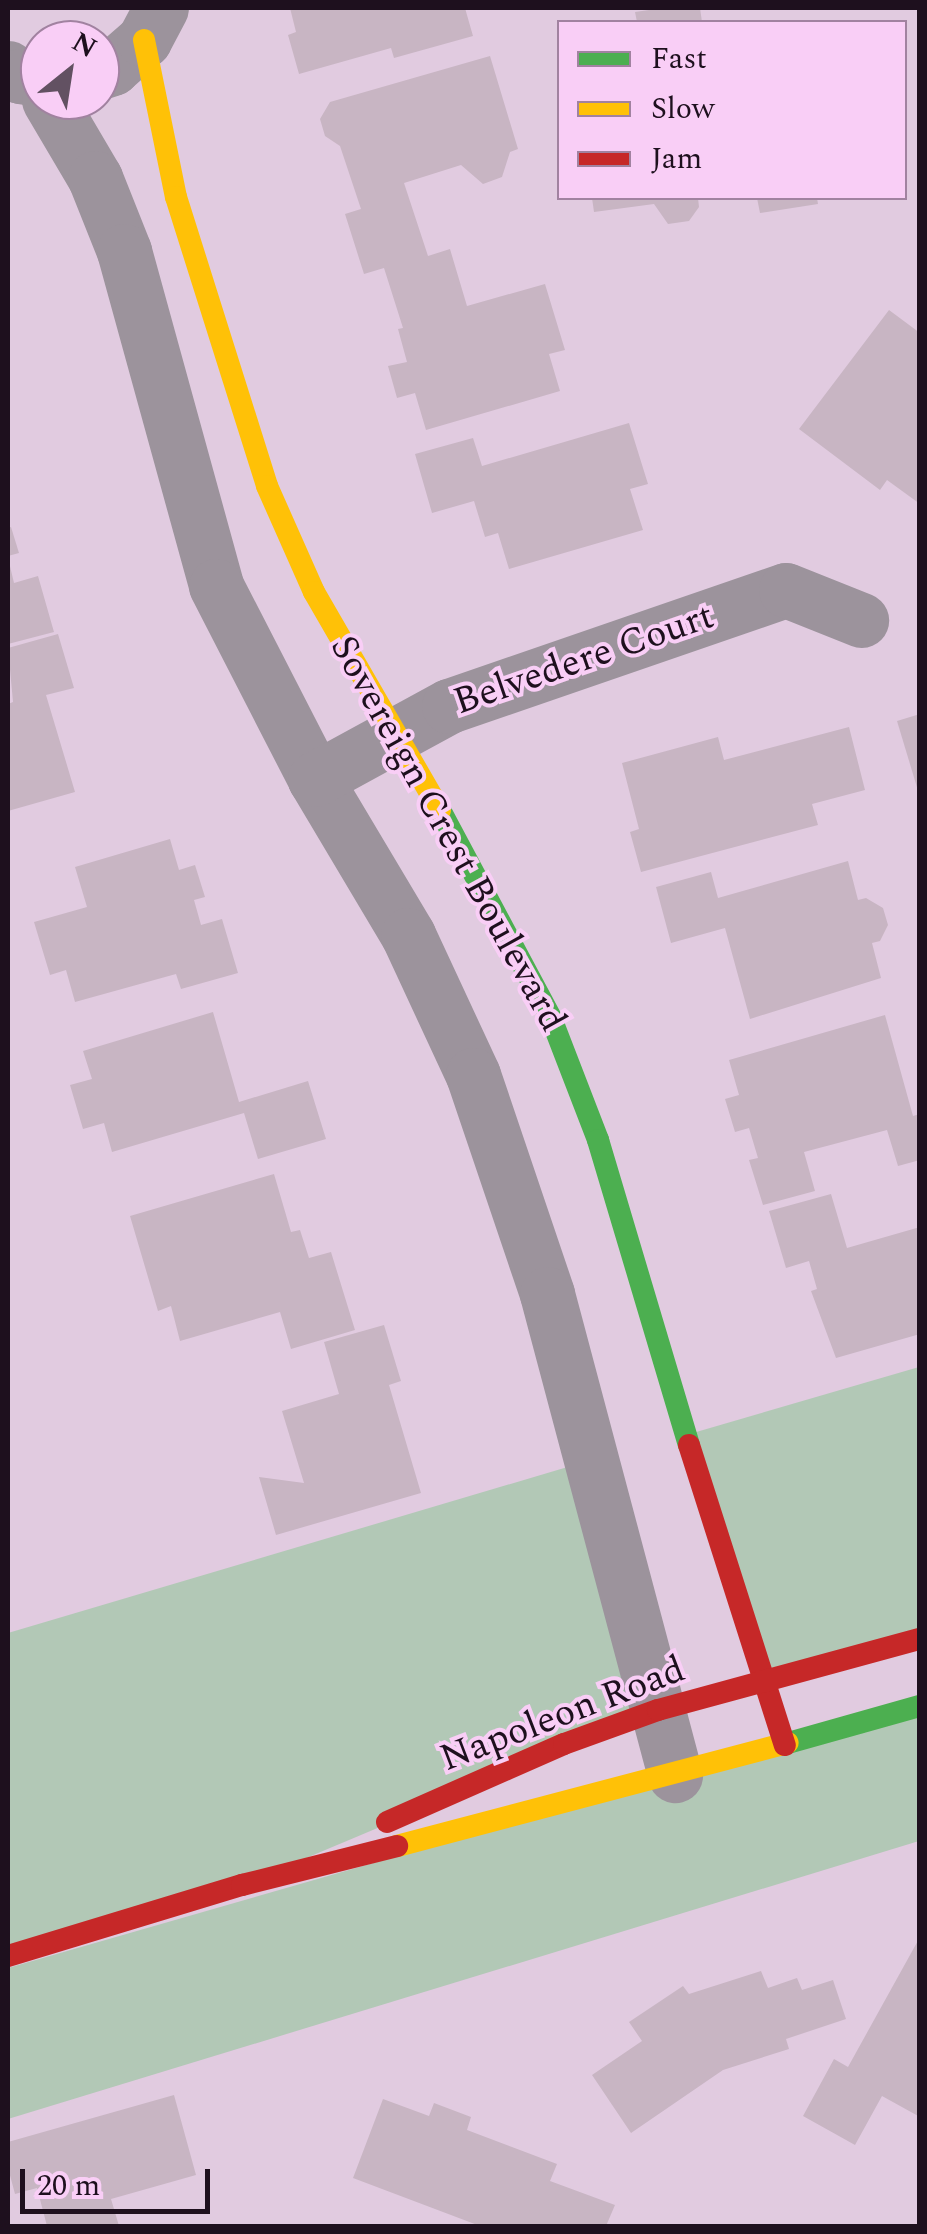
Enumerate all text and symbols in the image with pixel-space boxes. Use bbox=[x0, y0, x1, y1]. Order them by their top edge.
north arrow bbox=[20, 20, 120, 120]
legend bbox=[557, 20, 907, 200]
text: N bbox=[64, 21, 105, 70]
text: Fast bbox=[651, 36, 707, 82]
text: Slow bbox=[651, 86, 715, 132]
text: Jam bbox=[651, 136, 702, 182]
street label: Belvedere Court bbox=[448, 594, 720, 726]
street label: Sovereign Crest Boulevard bbox=[319, 628, 575, 1040]
street label: Napoleon Road bbox=[434, 1647, 692, 1783]
scale bar bbox=[25, 2149, 215, 2211]
text: 20 m bbox=[37, 2163, 100, 2209]

